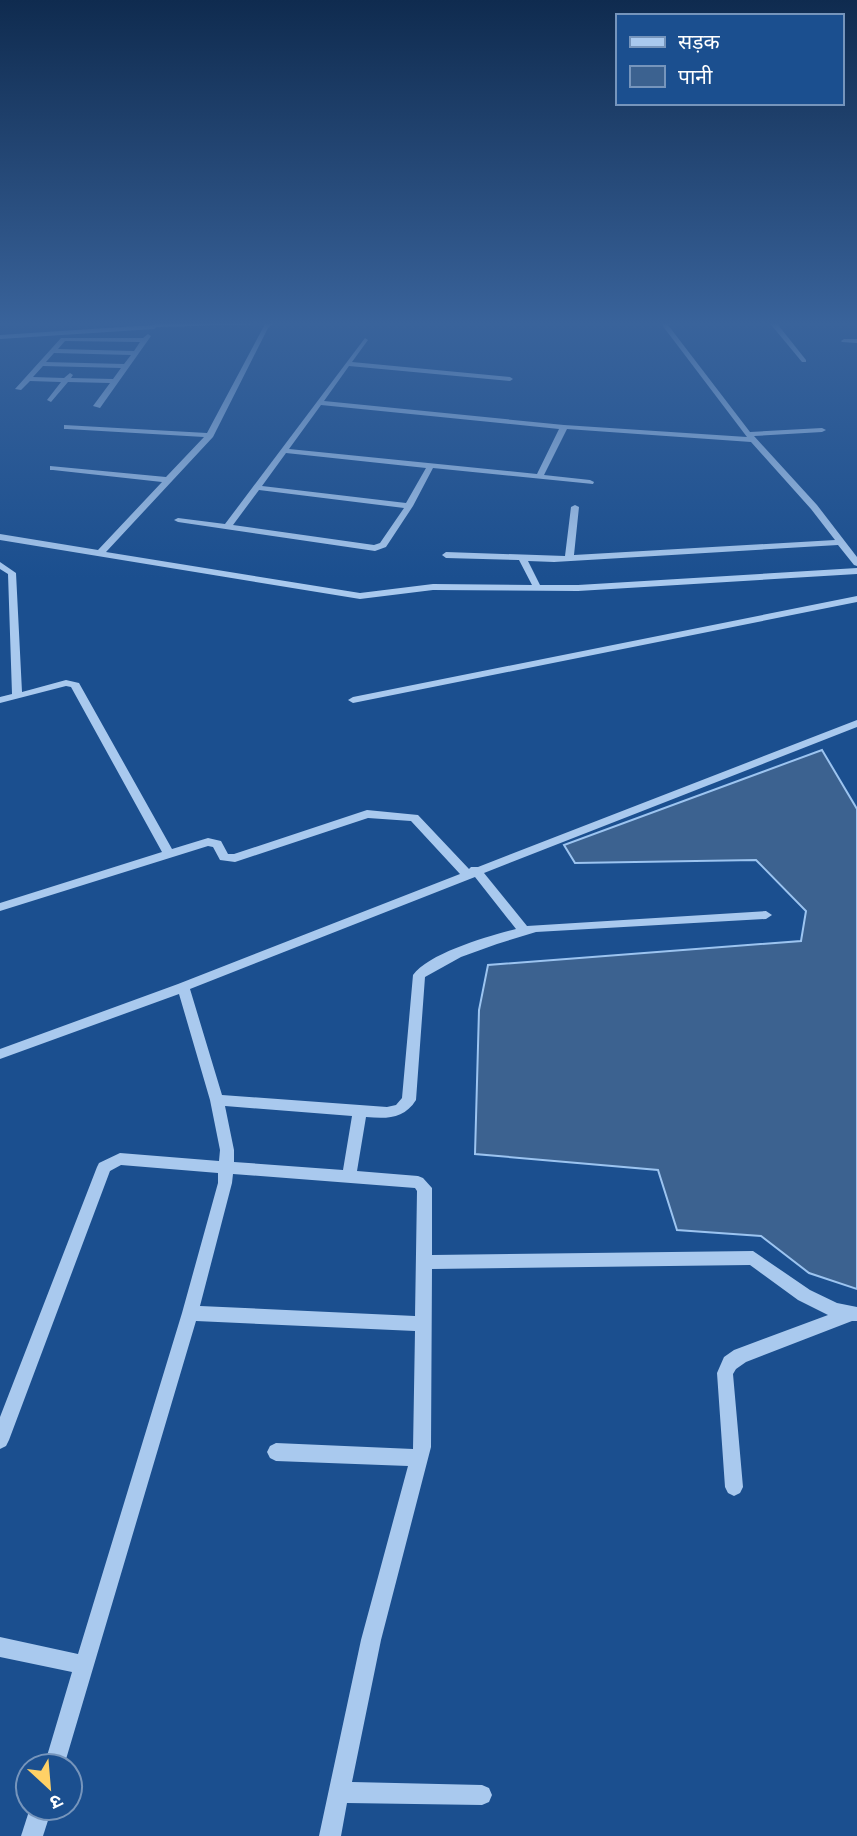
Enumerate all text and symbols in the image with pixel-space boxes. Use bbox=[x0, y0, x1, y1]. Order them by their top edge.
legend bbox=[616, 14, 843, 105]
text: सड़क bbox=[678, 29, 720, 53]
text: पानी bbox=[678, 64, 713, 88]
north arrow bbox=[14, 1752, 84, 1822]
text: उ bbox=[46, 1790, 66, 1815]

